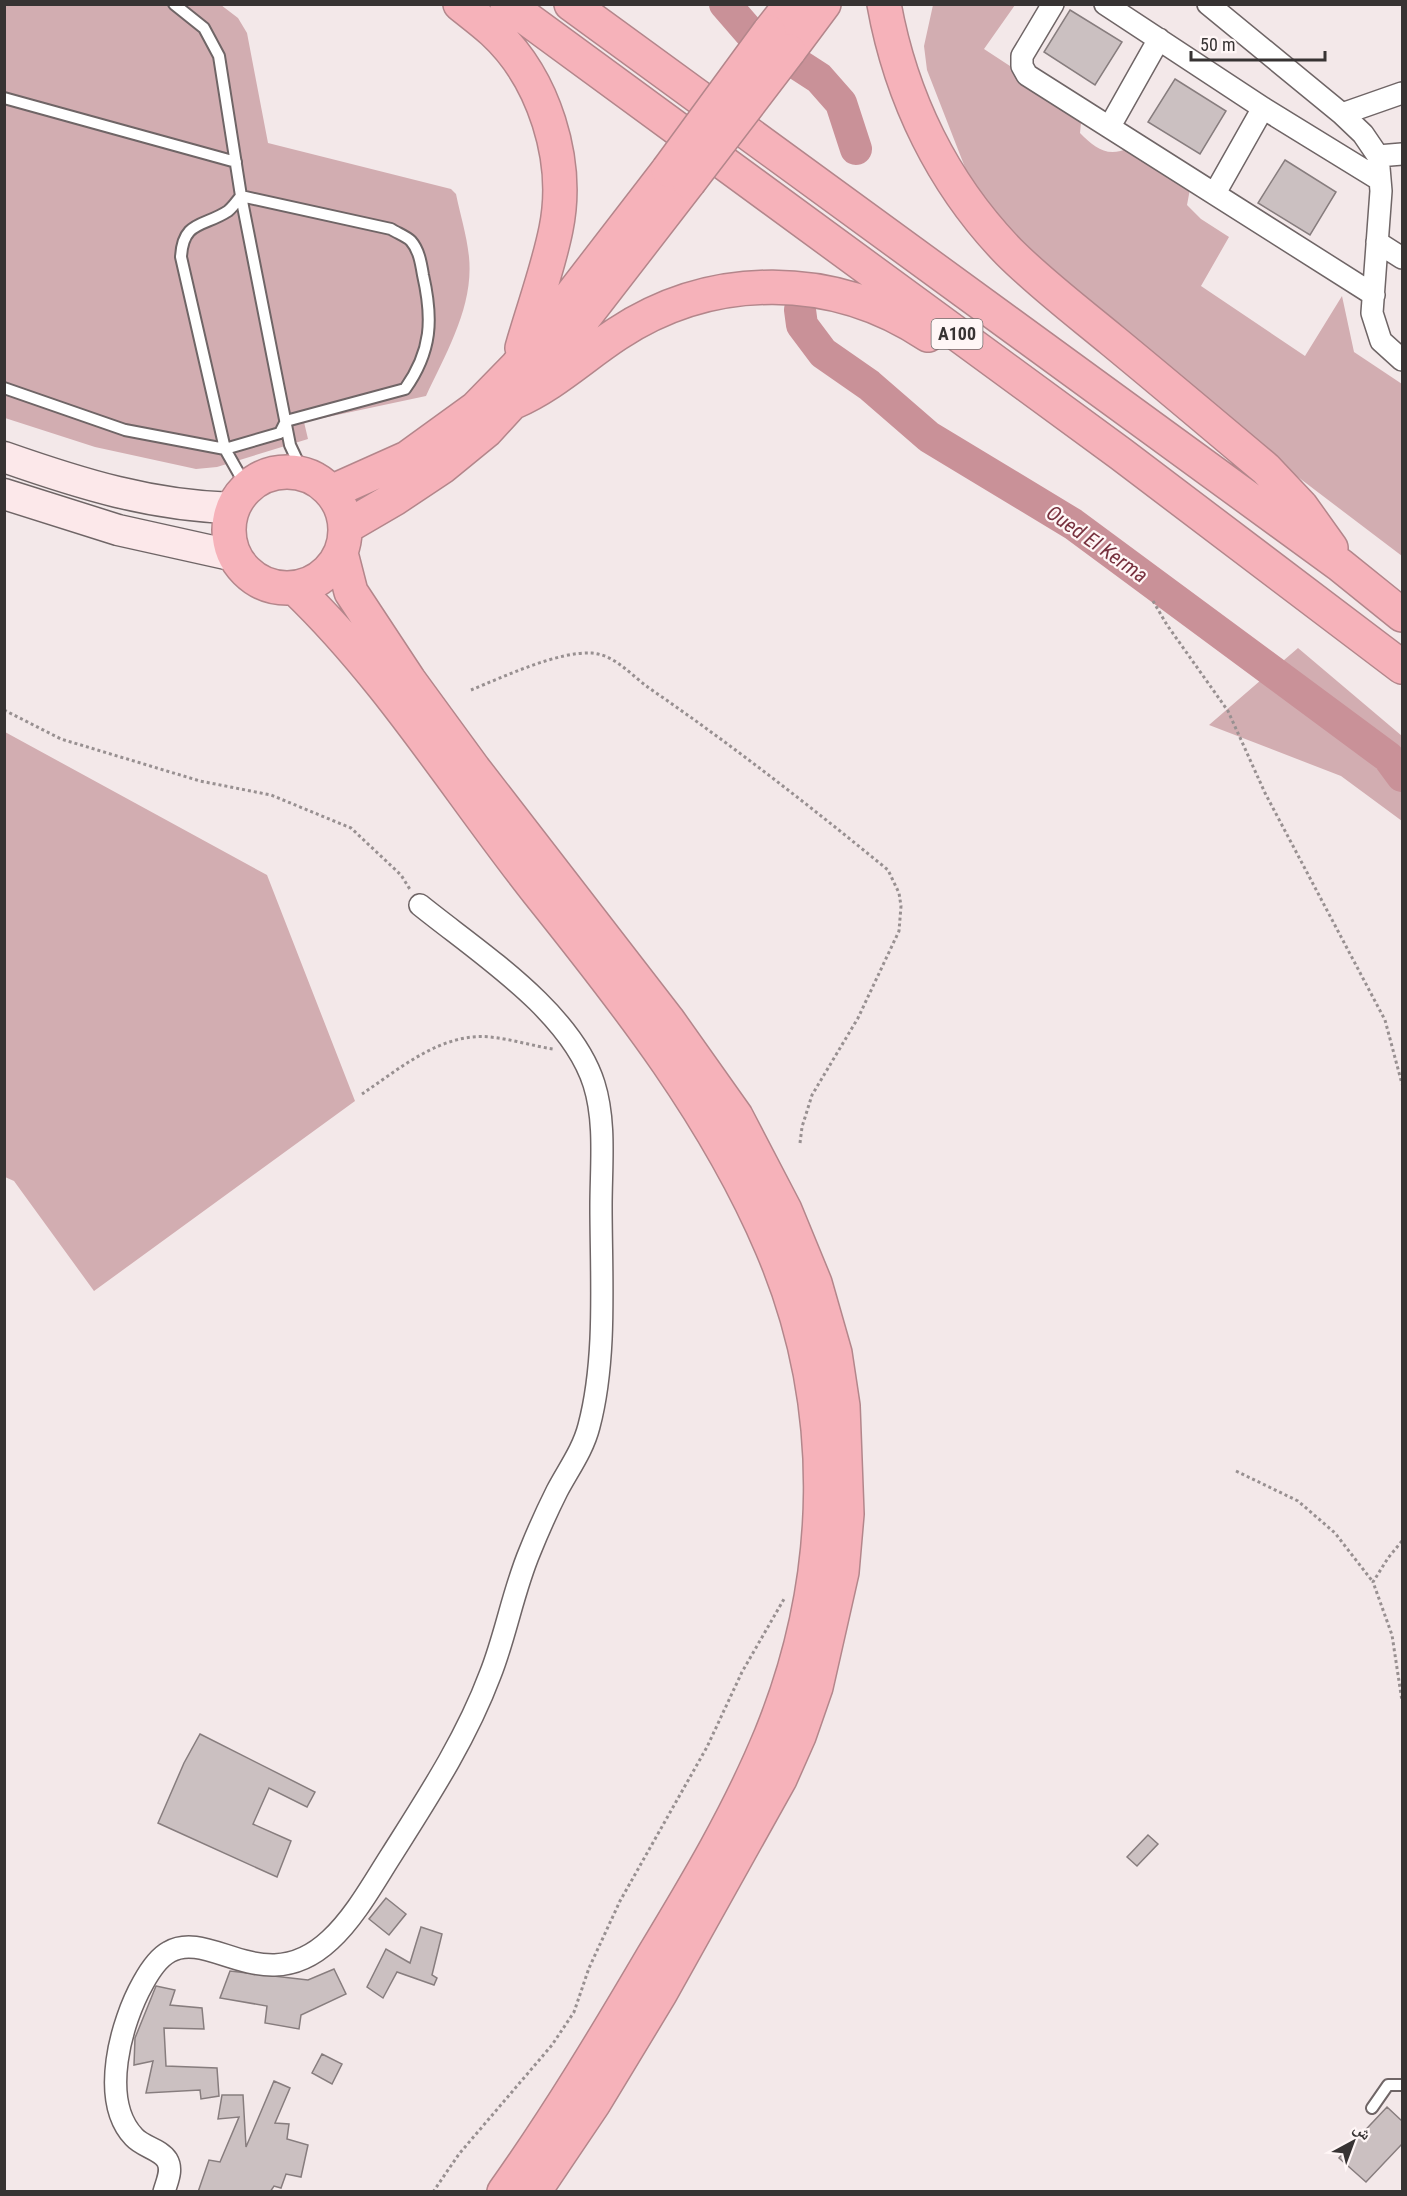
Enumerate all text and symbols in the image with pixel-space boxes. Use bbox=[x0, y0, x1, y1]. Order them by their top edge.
scale bar bbox=[1191, 24, 1324, 62]
text: 50 m bbox=[1200, 34, 1235, 55]
road number: A100 bbox=[932, 319, 982, 349]
water label: Oued El Kerma bbox=[1042, 500, 1152, 588]
north arrow bbox=[1323, 2112, 1383, 2172]
text: ش bbox=[1350, 2118, 1375, 2144]

